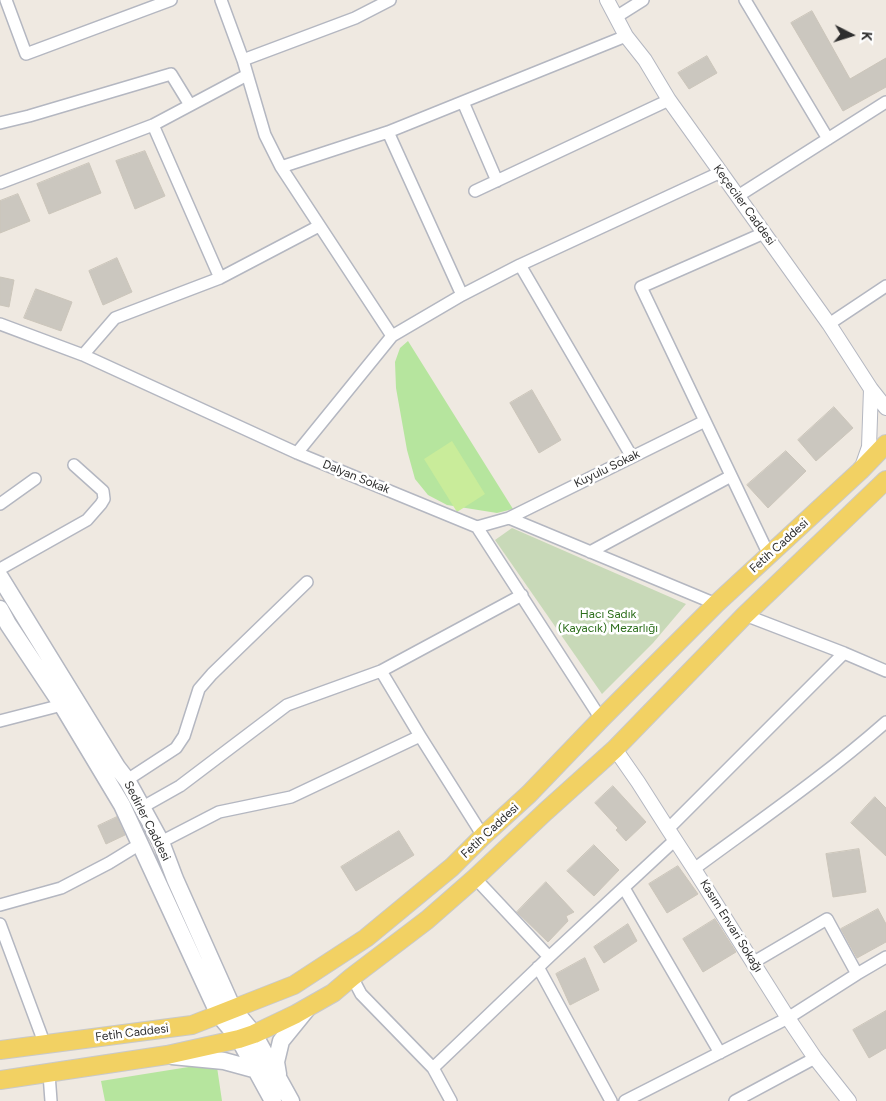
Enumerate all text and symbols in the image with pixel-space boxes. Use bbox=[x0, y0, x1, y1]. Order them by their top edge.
north arrow bbox=[826, 10, 876, 60]
text: K bbox=[858, 31, 875, 42]
street label: Keçeciler Caddesi bbox=[710, 162, 778, 248]
street label: Kuyulu Sokak bbox=[572, 447, 642, 491]
street label: Dalyan Sokak bbox=[320, 457, 392, 497]
street label: Fetih Caddesi bbox=[747, 516, 811, 576]
park label: Hacı Sadık (Kayacık) Mezarlığı bbox=[558, 607, 658, 635]
street label: Sedirler Caddesi bbox=[121, 779, 173, 863]
street label: Fetih Caddesi bbox=[458, 801, 522, 861]
street label: Kasım Envari Sokağı bbox=[697, 877, 765, 975]
street label: Fetih Caddesi bbox=[95, 1021, 169, 1045]

